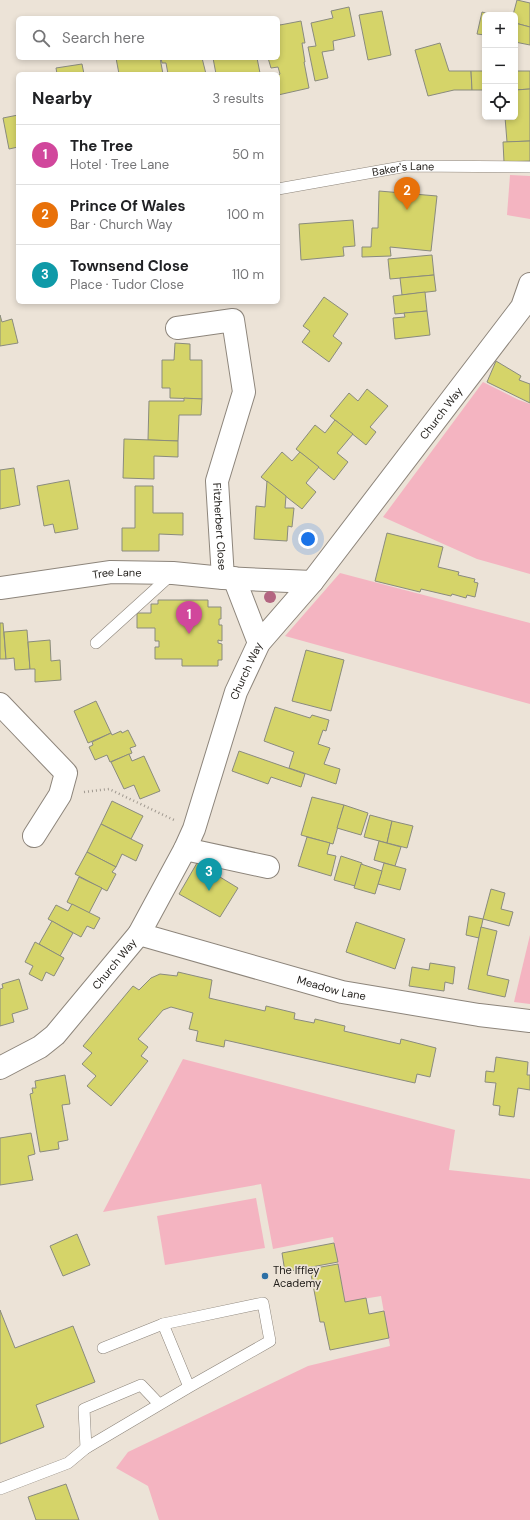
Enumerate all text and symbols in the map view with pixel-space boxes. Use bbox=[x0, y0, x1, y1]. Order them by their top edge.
map controls bbox=[482, 12, 518, 120]
button: + bbox=[482, 12, 518, 48]
search box bbox=[16, 16, 280, 60]
icon: search bbox=[30, 27, 52, 49]
text: Search here bbox=[62, 28, 145, 48]
button: − bbox=[482, 48, 518, 84]
button: locate bbox=[482, 84, 518, 120]
text: Nearby bbox=[32, 87, 92, 109]
text: 3 results bbox=[212, 90, 264, 107]
text: The Tree bbox=[70, 136, 133, 156]
text: 1 bbox=[43, 146, 47, 163]
text: 50 m bbox=[232, 146, 264, 163]
text: Hotel · Tree Lane bbox=[70, 156, 169, 173]
street label: Baker's Lane bbox=[371, 159, 434, 179]
pin: 2 bbox=[394, 177, 420, 210]
text: Prince Of Wales bbox=[70, 196, 185, 216]
text: 2 bbox=[41, 206, 49, 223]
text: 100 m bbox=[227, 206, 264, 223]
text: Bar · Church Way bbox=[70, 216, 172, 233]
text: Townsend Close bbox=[70, 256, 189, 276]
text: 3 bbox=[41, 266, 49, 283]
text: 110 m bbox=[232, 266, 264, 283]
text: Place · Tudor Close bbox=[70, 276, 184, 293]
street label: Church Way bbox=[417, 384, 465, 442]
street label: Fitzherbert Close bbox=[210, 482, 230, 571]
your location bbox=[298, 529, 318, 549]
street label: Tree Lane bbox=[91, 565, 142, 582]
pin: 1 bbox=[176, 601, 202, 634]
street label: Church Way bbox=[227, 640, 265, 701]
pin: 3 bbox=[196, 858, 222, 891]
street label: Church Way bbox=[89, 935, 139, 992]
street label: Meadow Lane bbox=[296, 973, 367, 1003]
place label: The Iffley Academy bbox=[273, 1263, 321, 1290]
marker: The Iffley Academy bbox=[260, 1271, 270, 1281]

